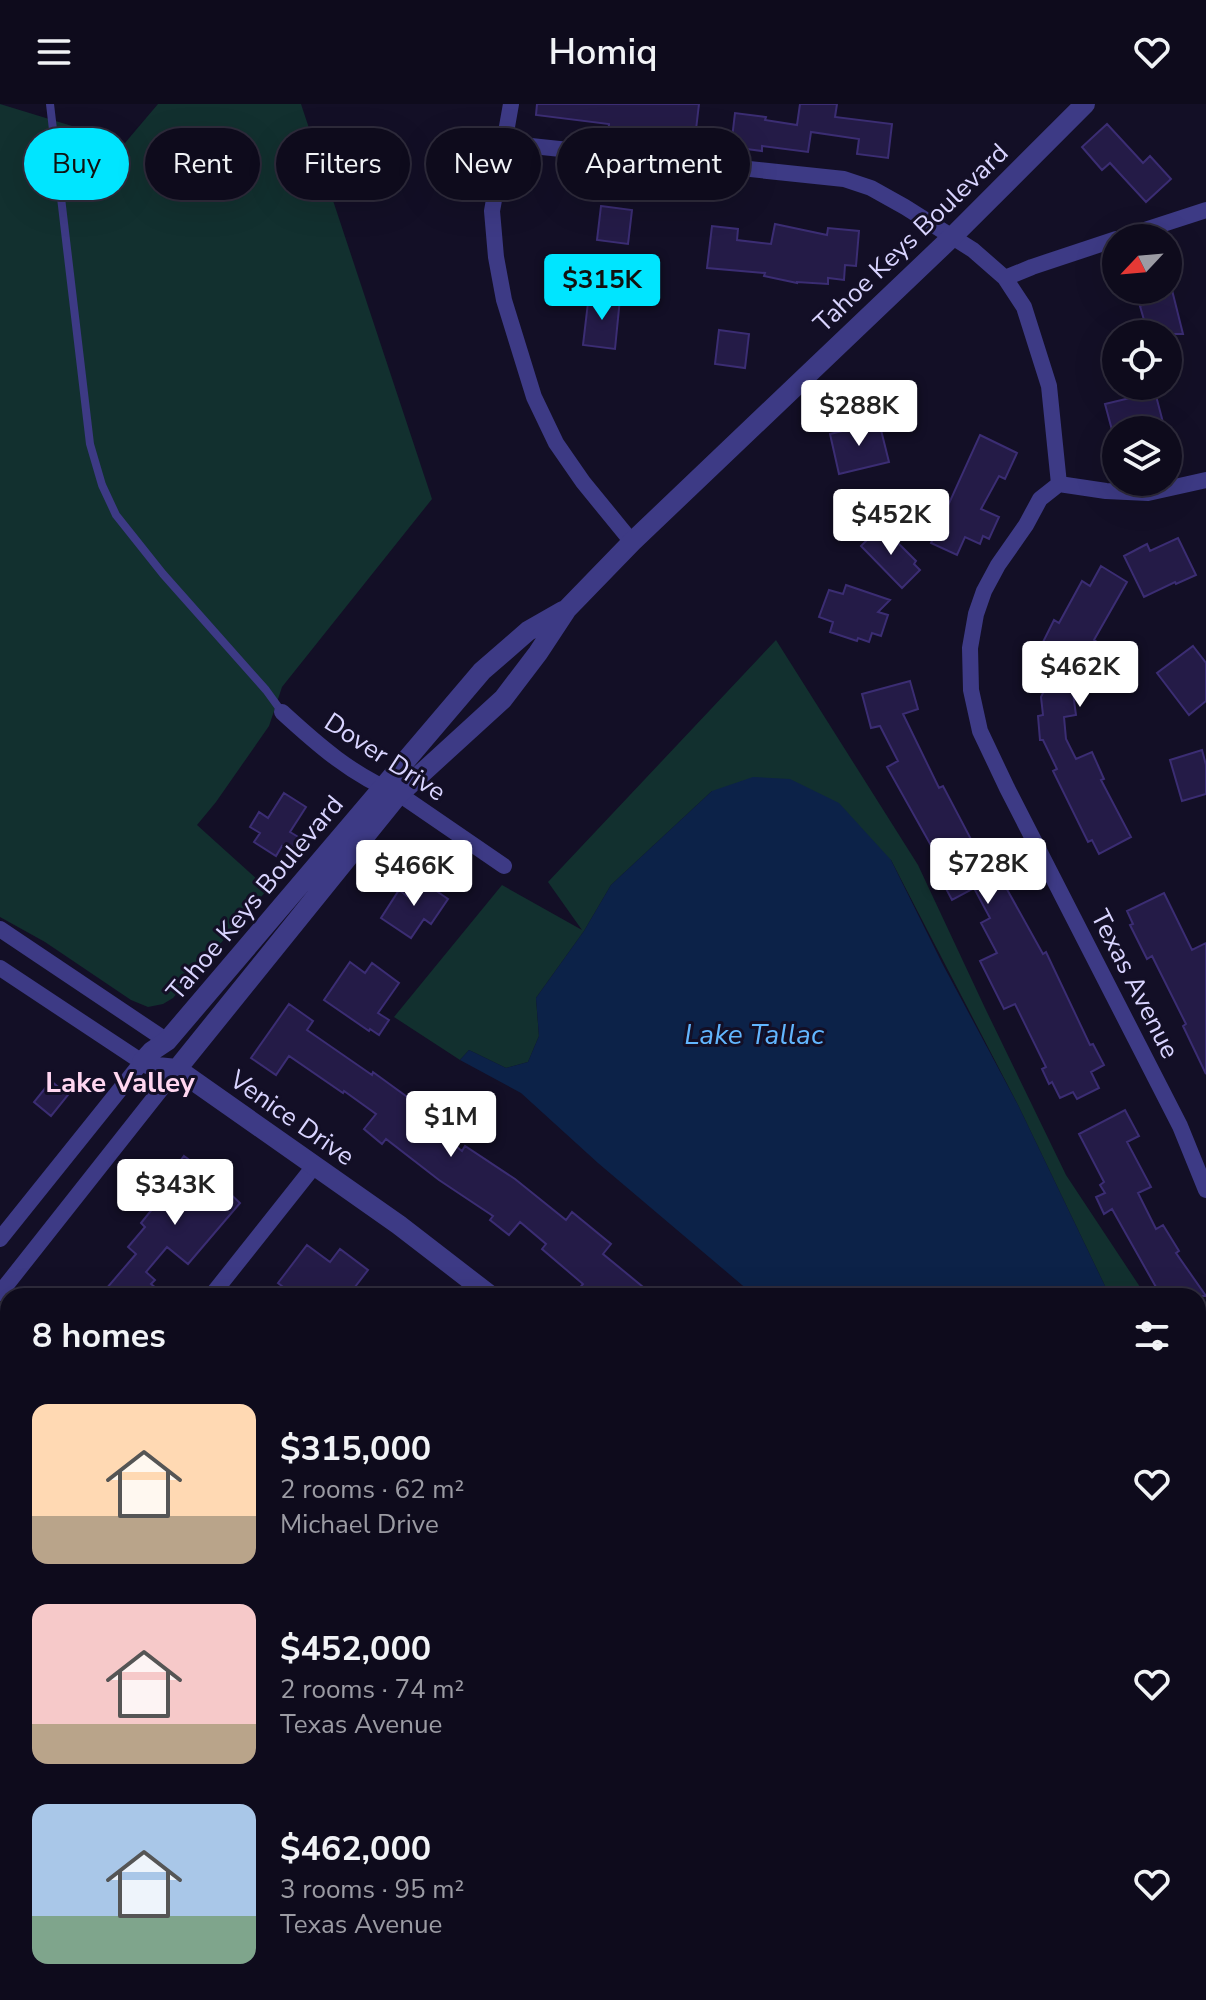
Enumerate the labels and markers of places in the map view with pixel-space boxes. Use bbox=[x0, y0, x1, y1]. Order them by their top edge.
pin: $315K bbox=[546, 254, 658, 322]
pin: $288K bbox=[803, 380, 915, 448]
pin: $452K bbox=[835, 489, 947, 557]
pin: $462K bbox=[1024, 641, 1136, 709]
pin: $728K bbox=[932, 838, 1044, 906]
pin: $466K bbox=[358, 840, 470, 908]
pin: $1M bbox=[412, 1091, 490, 1159]
pin: $343K bbox=[119, 1159, 231, 1227]

